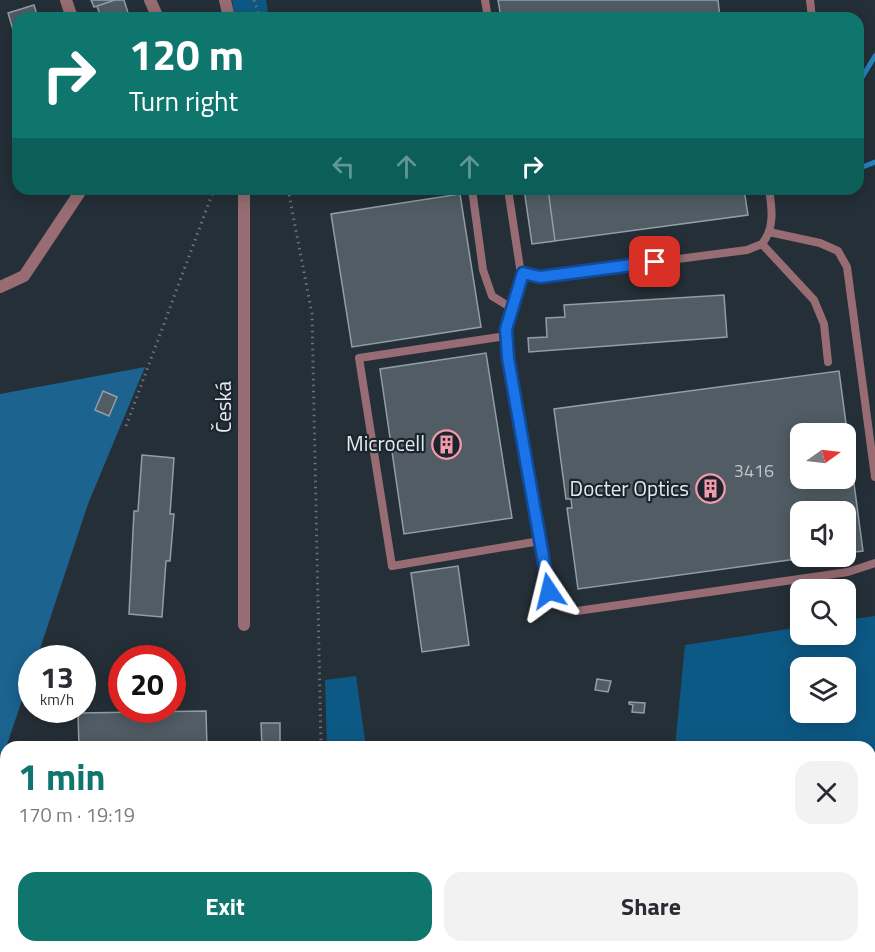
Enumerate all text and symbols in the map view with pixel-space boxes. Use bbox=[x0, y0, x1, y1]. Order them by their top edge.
text: 120 m bbox=[129, 22, 244, 86]
icon: right bbox=[30, 36, 108, 114]
text: Turn right bbox=[129, 80, 238, 121]
icon: left bbox=[327, 150, 360, 183]
icon: ahead bbox=[390, 150, 423, 183]
icon: ahead bbox=[453, 150, 486, 183]
icon: right bbox=[516, 150, 549, 183]
pin bbox=[629, 236, 680, 287]
icon: arrive bbox=[638, 245, 671, 278]
street label: Česká bbox=[207, 380, 239, 433]
north arrow bbox=[790, 423, 856, 489]
map controls bbox=[790, 423, 856, 723]
place label: Microcell bbox=[346, 427, 425, 459]
building icon: Microcell bbox=[430, 428, 462, 460]
house number: 3416 bbox=[734, 457, 774, 484]
place label: Docter Optics bbox=[570, 472, 689, 504]
building icon: Docter Optics bbox=[694, 473, 726, 505]
button: sound bbox=[790, 501, 856, 567]
position arrow bbox=[517, 559, 581, 623]
button: search bbox=[790, 579, 856, 645]
speed limit sign: 20 bbox=[108, 645, 186, 723]
text: 13 bbox=[40, 654, 74, 700]
button: layers bbox=[790, 657, 856, 723]
text: km/h bbox=[40, 688, 74, 711]
text: 1 min bbox=[18, 749, 105, 804]
button: close bbox=[795, 761, 858, 824]
text: 170 m · 19:19 bbox=[18, 799, 135, 830]
button: Exit bbox=[18, 872, 432, 941]
button: Share bbox=[444, 872, 858, 941]

